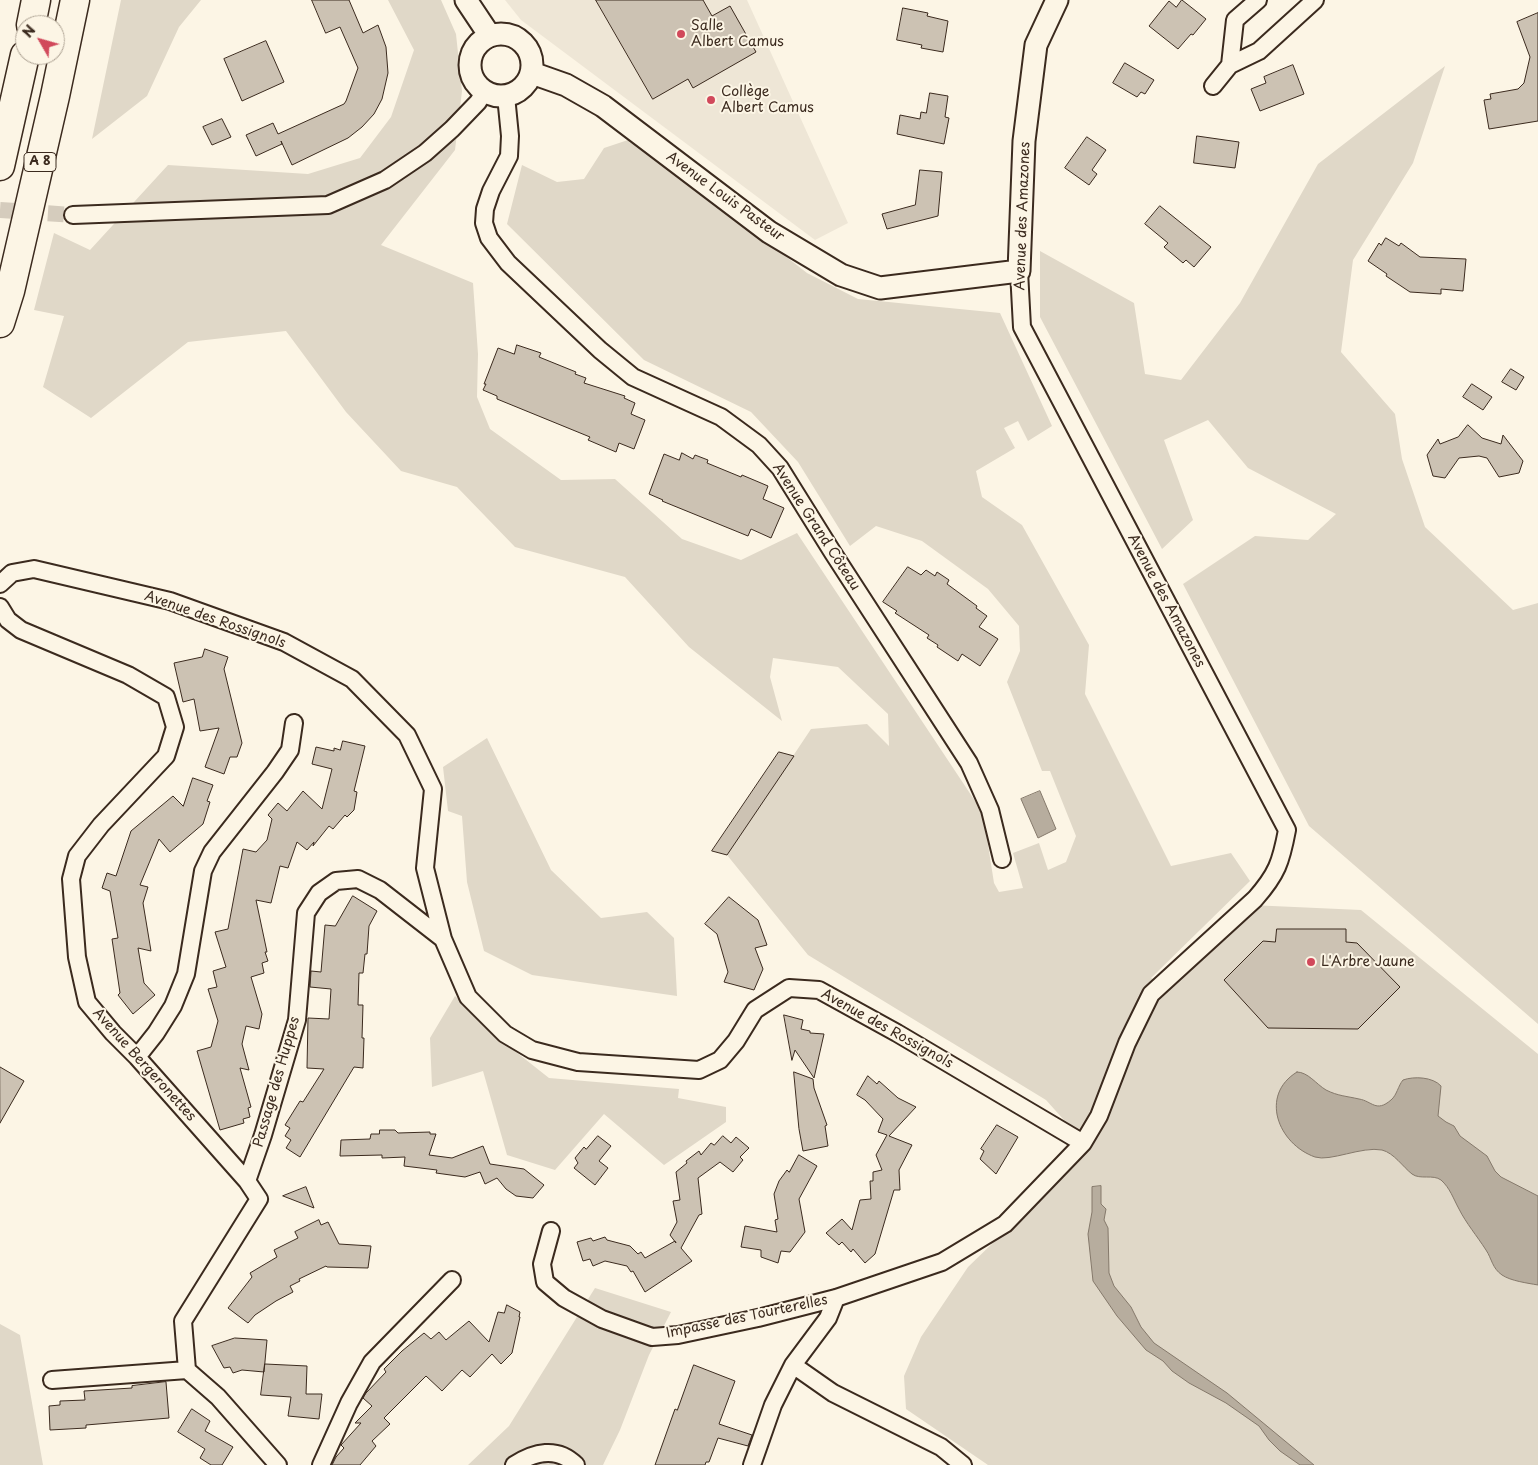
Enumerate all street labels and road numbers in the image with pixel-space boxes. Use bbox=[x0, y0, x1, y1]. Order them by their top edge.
street label: Avenue des Amazones bbox=[1012, 141, 1034, 291]
street label: Avenue Louis Pasteur bbox=[663, 149, 787, 245]
road number: A 8 bbox=[24, 152, 56, 172]
street label: Avenue Grand Côteau bbox=[769, 460, 863, 594]
street label: Avenue des Amazones bbox=[1124, 531, 1208, 671]
street label: Avenue des Rossignols bbox=[142, 588, 288, 652]
street label: Avenue des Rossignols bbox=[818, 986, 956, 1072]
street label: Avenue Bergeronettes bbox=[89, 1005, 199, 1125]
street label: Passage des Huppes bbox=[250, 1015, 304, 1149]
street label: Impasse des Tourterelles bbox=[665, 1292, 829, 1342]

